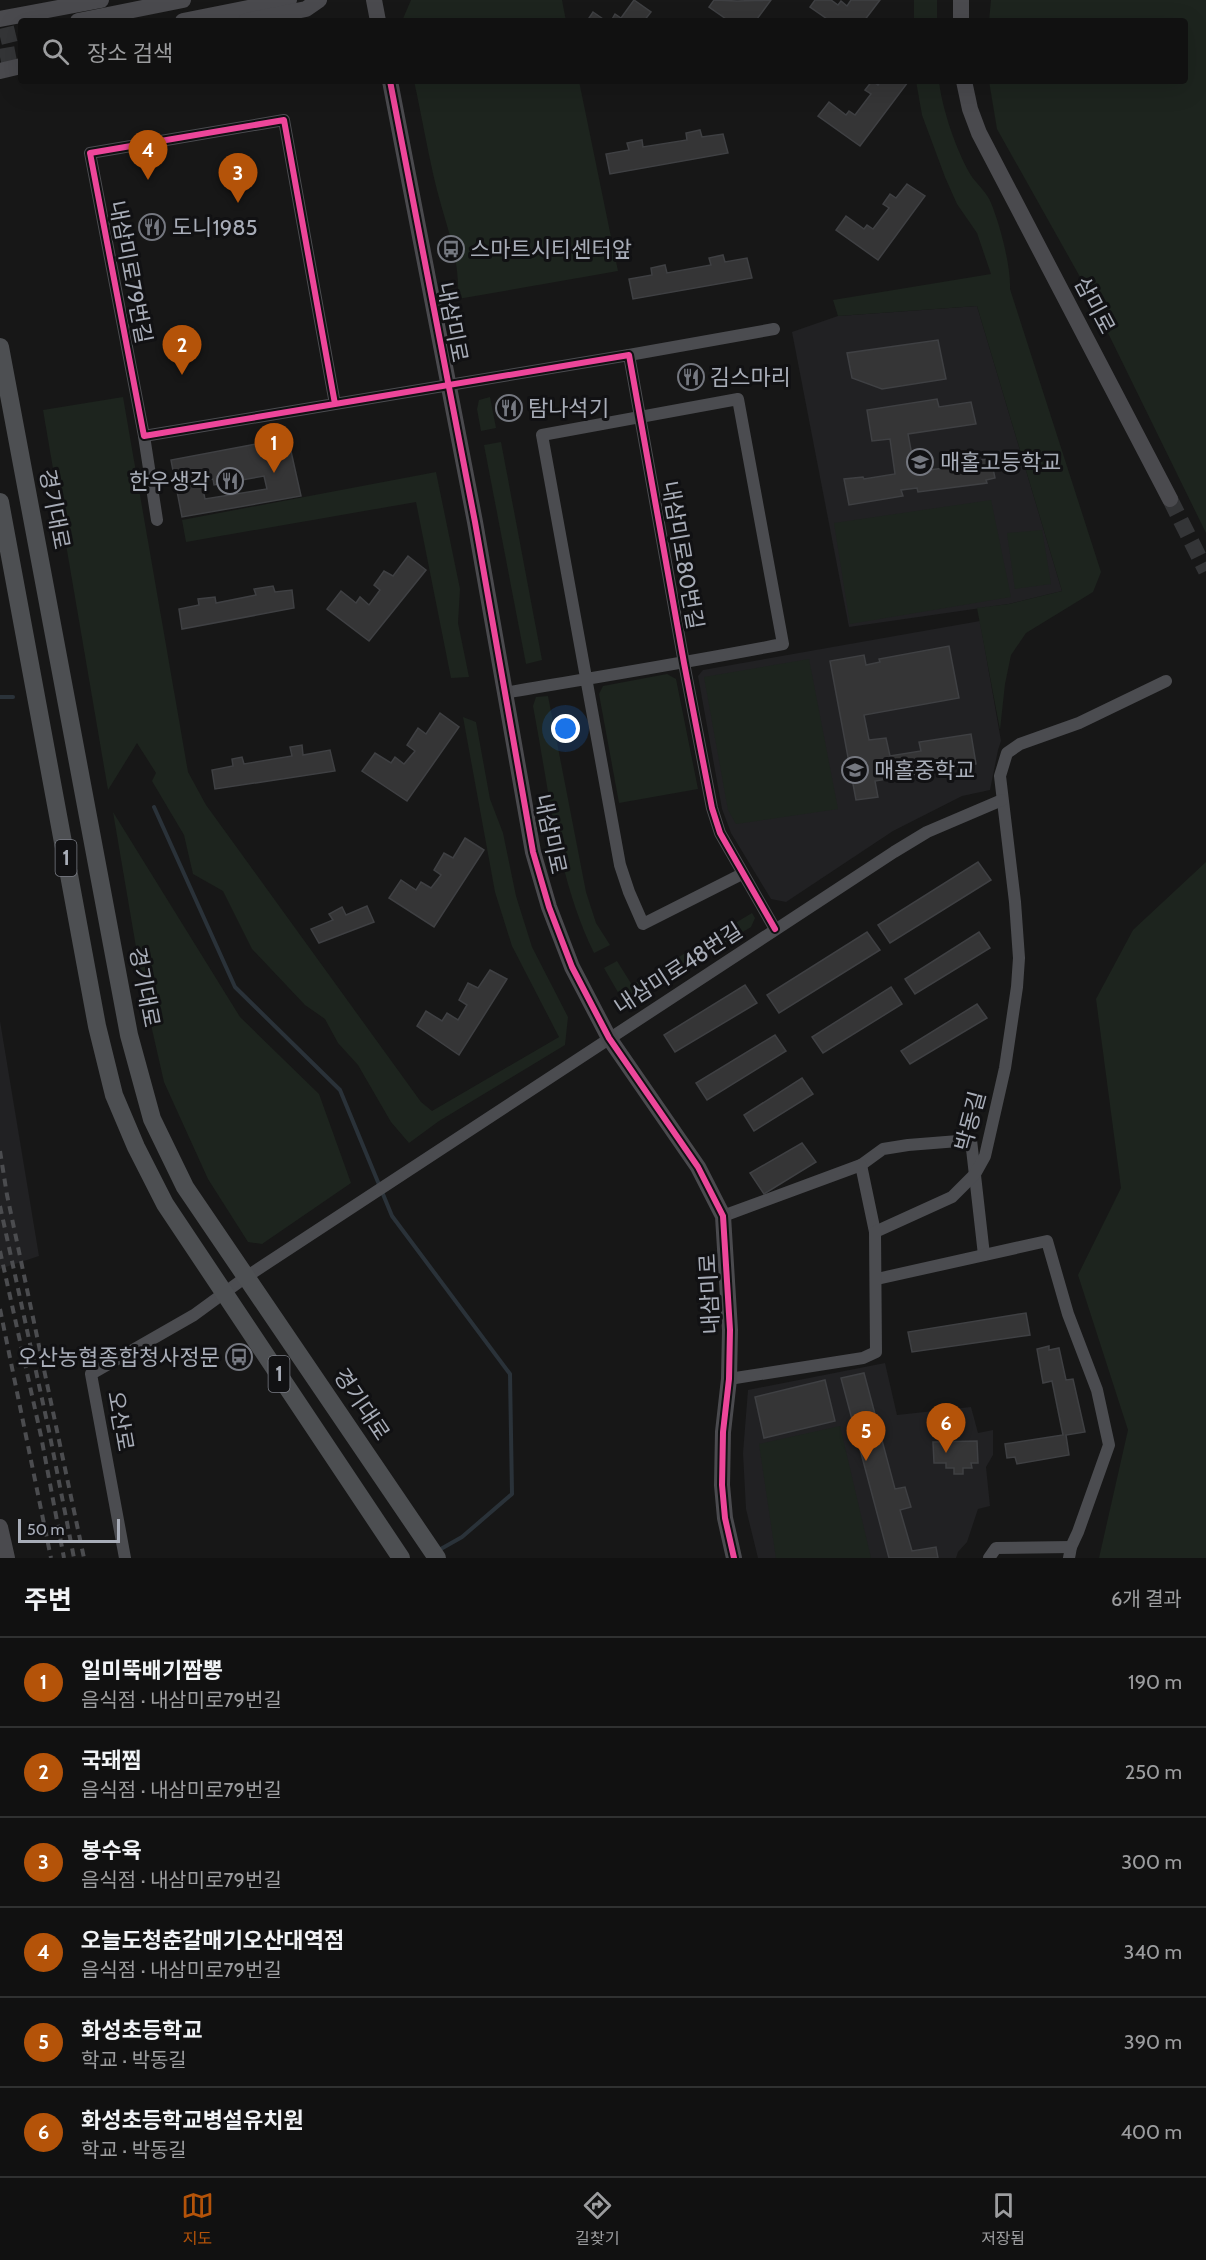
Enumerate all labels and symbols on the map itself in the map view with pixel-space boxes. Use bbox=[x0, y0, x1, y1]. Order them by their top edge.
pin: 4 bbox=[128, 130, 168, 180]
pin: 3 bbox=[218, 154, 258, 203]
street label: 내삼미로79번길 bbox=[103, 198, 158, 346]
restaurant icon: 도니1985 bbox=[137, 212, 167, 242]
place label: 도니1985 bbox=[172, 214, 257, 241]
bus stop icon: 스마트시티센터앞 bbox=[436, 234, 466, 264]
place label: 스마트시티센터앞 bbox=[470, 236, 632, 263]
street label: 삼미로 bbox=[1068, 272, 1121, 338]
street label: 내삼미로 bbox=[432, 280, 473, 364]
pin: 2 bbox=[162, 326, 201, 375]
restaurant icon: 김스마리 bbox=[676, 362, 706, 392]
place label: 김스마리 bbox=[710, 364, 791, 391]
restaurant icon: 탐나석기 bbox=[494, 393, 524, 423]
place label: 탐나석기 bbox=[528, 395, 609, 422]
pin: 1 bbox=[254, 424, 294, 473]
school or university icon: 매홀고등학교 bbox=[905, 447, 935, 477]
place label: 매홀고등학교 bbox=[940, 449, 1061, 476]
restaurant icon: 한우생각 bbox=[215, 466, 245, 496]
street label: 경기대로 bbox=[34, 467, 75, 551]
place label: 한우생각 bbox=[129, 468, 210, 495]
street label: 내삼미로80번길 bbox=[656, 479, 709, 631]
your location bbox=[551, 714, 580, 743]
school or university icon: 매홀중학교 bbox=[840, 755, 870, 785]
place label: 매홀중학교 bbox=[874, 757, 975, 784]
street label: 내삼미로 bbox=[529, 792, 572, 877]
road number: 1 bbox=[56, 840, 76, 876]
street label: 내삼미로48번길 bbox=[609, 917, 747, 1020]
street label: 경기대로 bbox=[124, 945, 165, 1029]
street label: 박동길 bbox=[950, 1088, 991, 1154]
street label: 내삼미로 bbox=[694, 1253, 725, 1335]
bus stop icon: 오산농협종합청사정문 bbox=[224, 1342, 254, 1372]
place label: 오산농협종합청사정문 bbox=[18, 1344, 220, 1371]
road number: 1 bbox=[268, 1356, 290, 1392]
street label: 경기대로 bbox=[328, 1363, 395, 1445]
street label: 오산로 bbox=[102, 1389, 139, 1453]
pin: 6 bbox=[926, 1404, 966, 1453]
pin: 5 bbox=[846, 1412, 886, 1461]
scale bar bbox=[18, 1516, 120, 1544]

